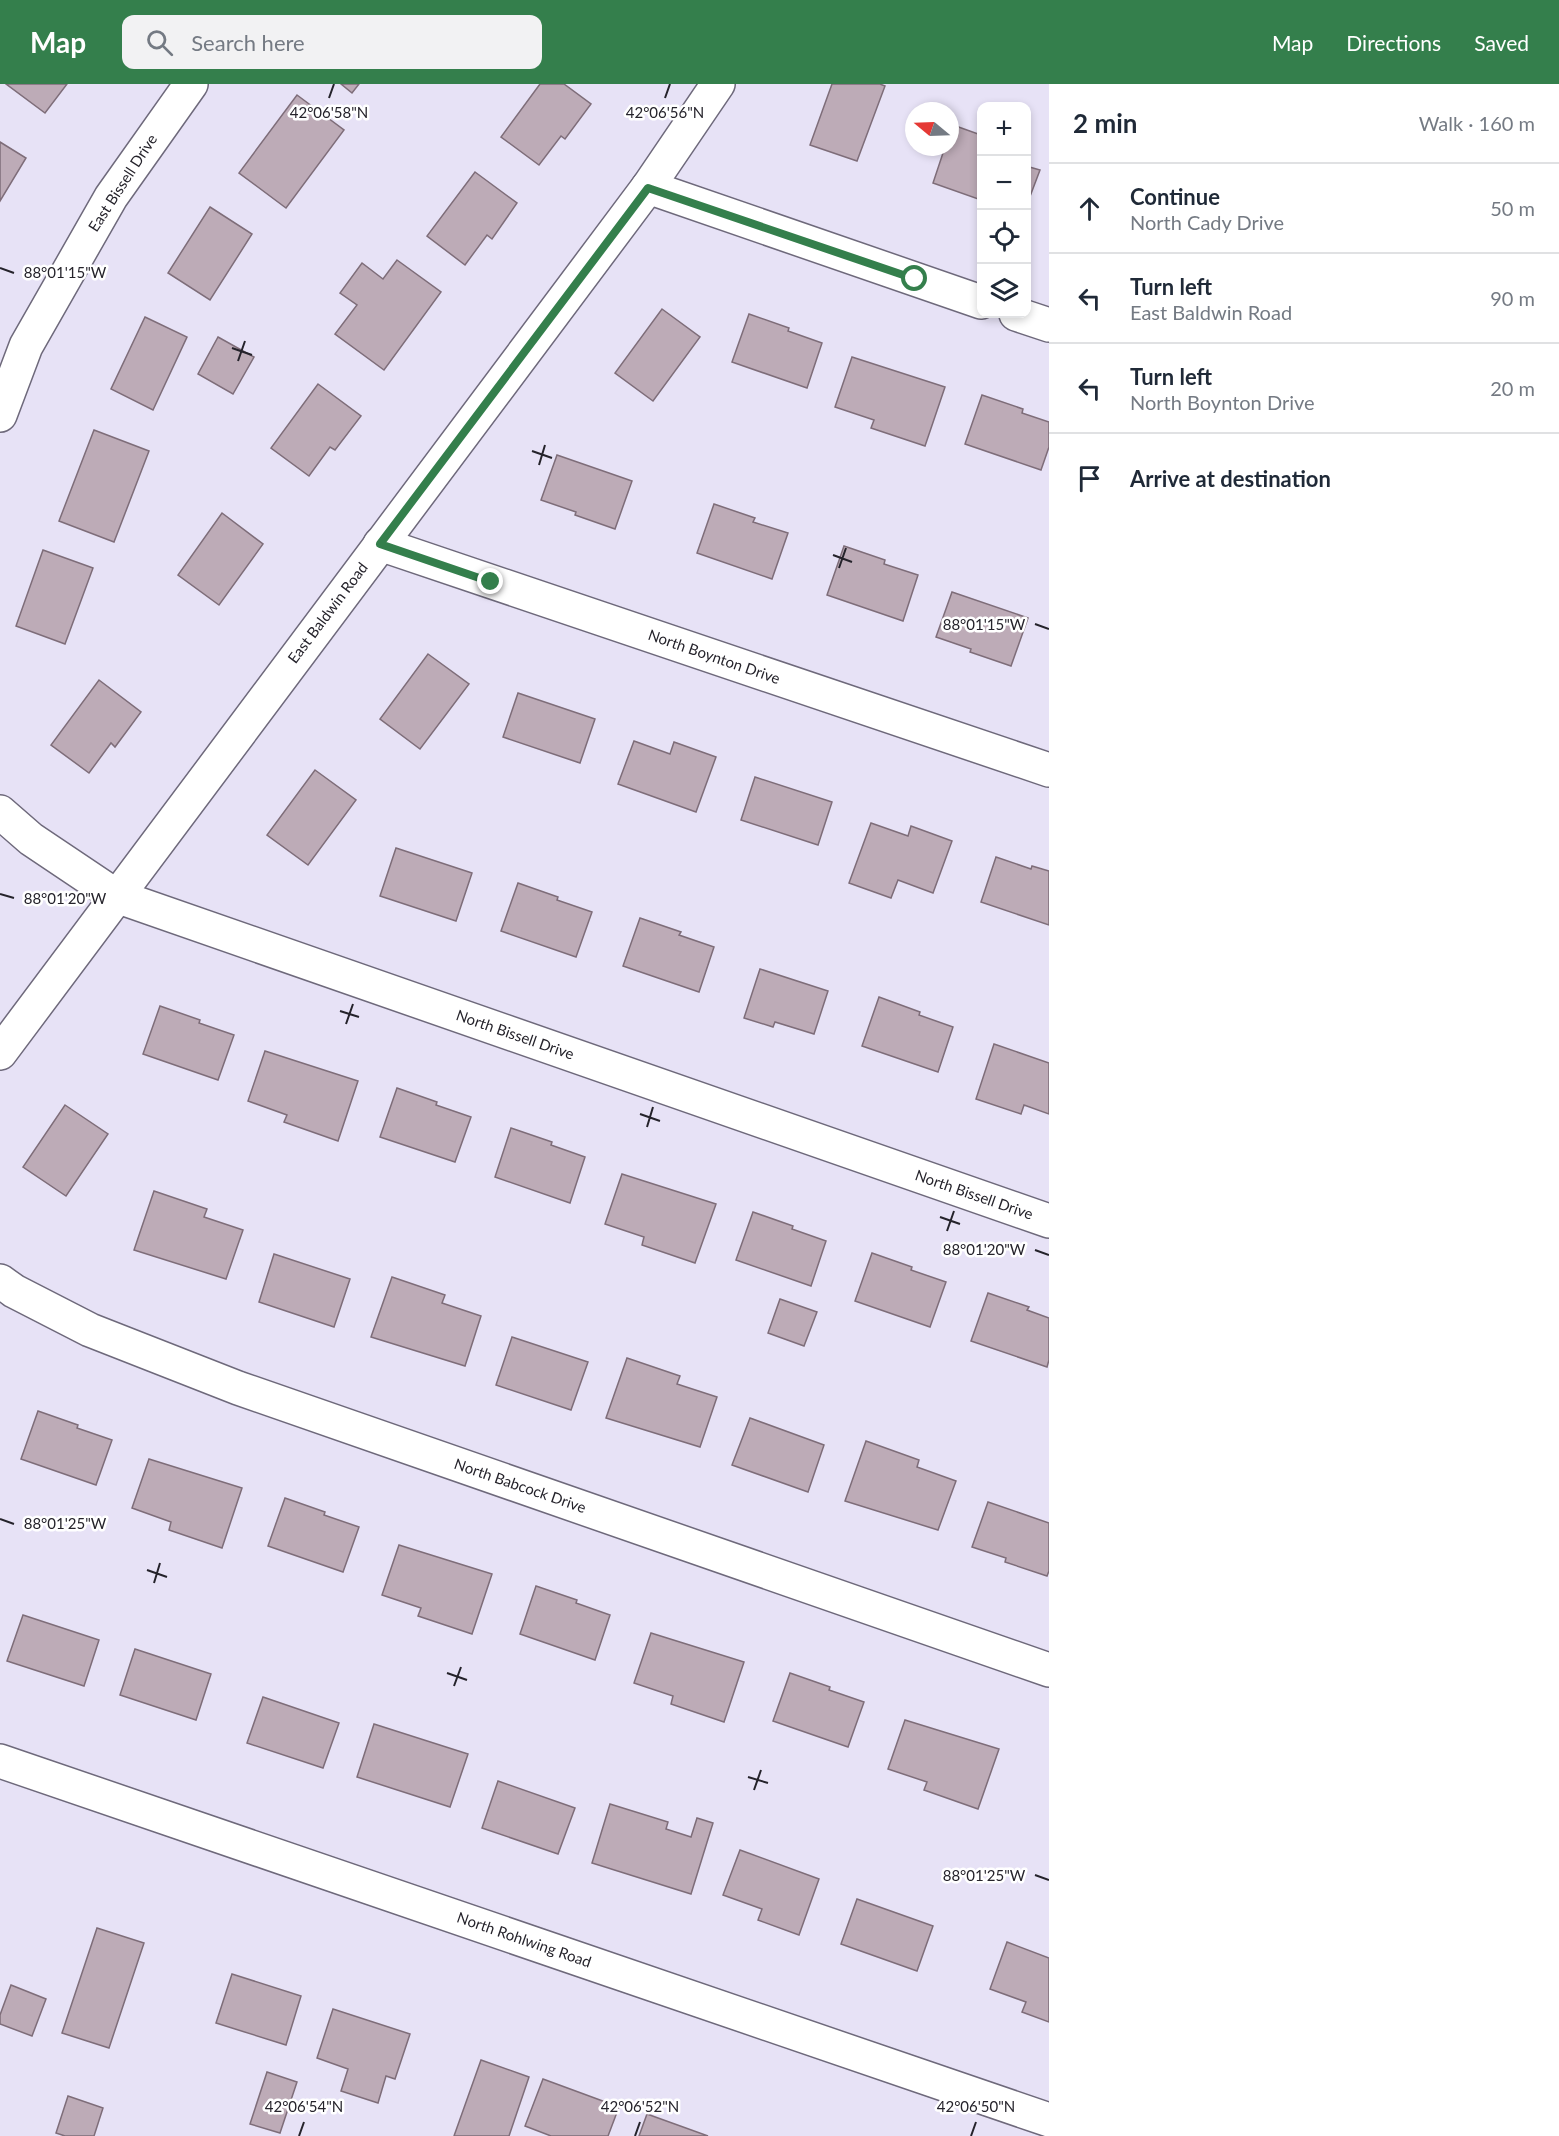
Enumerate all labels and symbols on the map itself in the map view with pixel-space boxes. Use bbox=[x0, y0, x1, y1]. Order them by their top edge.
north arrow bbox=[905, 102, 959, 156]
text: 42°06'58"N bbox=[290, 103, 368, 121]
text: 42°06'56"N bbox=[626, 103, 704, 121]
street label: East Bissell Drive bbox=[84, 130, 160, 235]
text: 88°01'15"W bbox=[24, 263, 107, 281]
route start bbox=[901, 265, 927, 291]
street label: East Baldwin Road bbox=[283, 558, 371, 666]
route end bbox=[477, 568, 503, 594]
text: 88°01'15"W bbox=[943, 615, 1026, 633]
street label: North Boynton Drive bbox=[646, 625, 783, 687]
text: 88°01'20"W bbox=[24, 889, 107, 907]
street label: North Bissell Drive bbox=[454, 1005, 577, 1063]
street label: North Bissell Drive bbox=[913, 1165, 1036, 1223]
text: 88°01'20"W bbox=[943, 1240, 1026, 1258]
street label: North Babcock Drive bbox=[452, 1454, 589, 1516]
text: 88°01'25"W bbox=[24, 1514, 107, 1532]
text: 88°01'25"W bbox=[943, 1866, 1026, 1884]
street label: North Rohlwing Road bbox=[455, 1908, 594, 1970]
text: 42°06'54"N bbox=[265, 2097, 343, 2115]
text: 42°06'52"N bbox=[601, 2097, 679, 2115]
text: 42°06'50"N bbox=[937, 2097, 1015, 2115]

